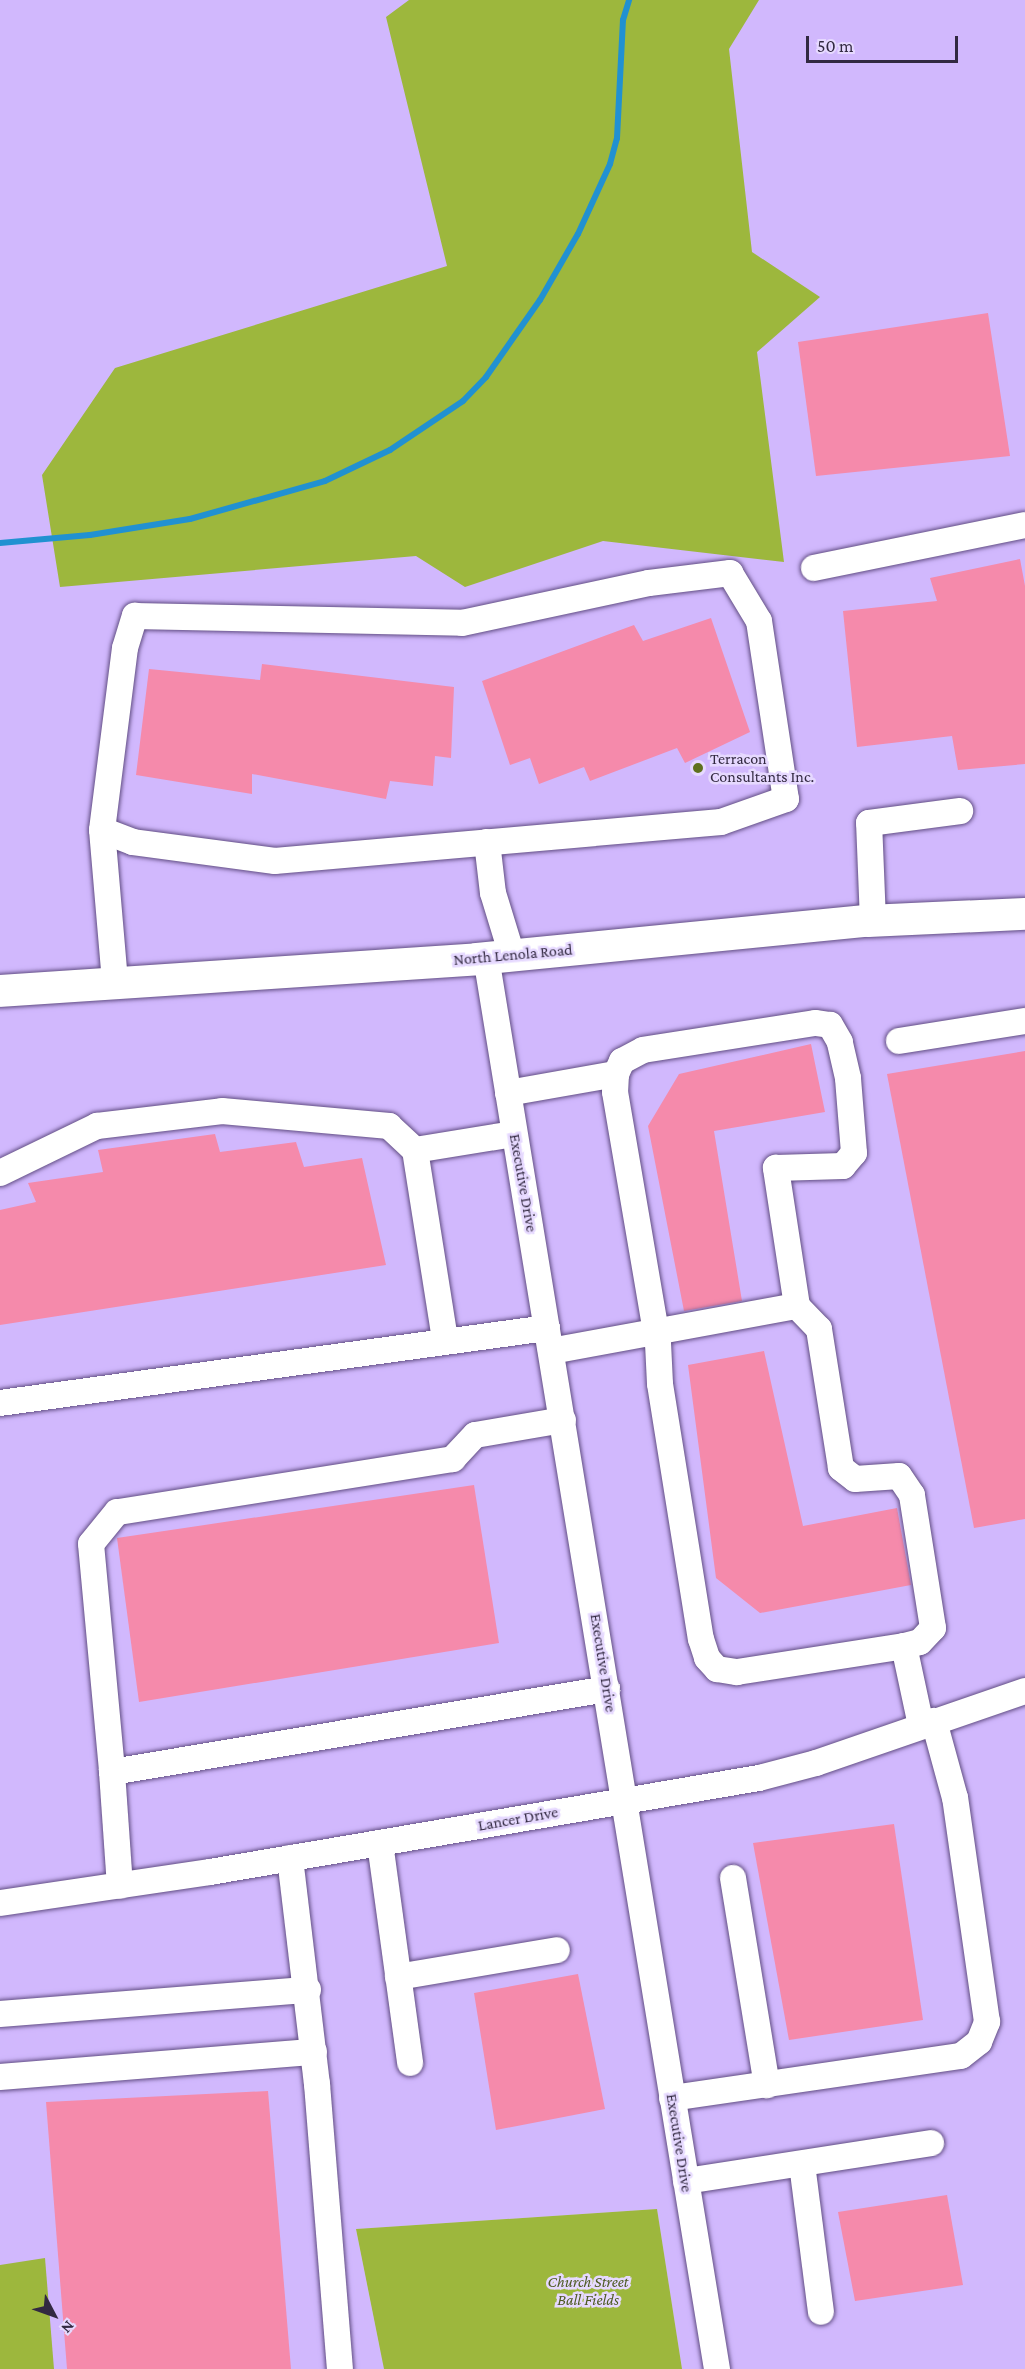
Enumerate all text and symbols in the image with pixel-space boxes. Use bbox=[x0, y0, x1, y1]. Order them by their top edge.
scale bar bbox=[809, 24, 960, 62]
text: 50 m bbox=[817, 36, 854, 56]
place label: Terracon Consultants Inc. bbox=[710, 749, 814, 787]
marker: Terracon Consultants Inc. bbox=[691, 761, 705, 775]
street label: North Lenola Road bbox=[453, 940, 573, 970]
street label: Executive Drive bbox=[505, 1132, 541, 1234]
street label: Executive Drive bbox=[586, 1612, 620, 1714]
street label: Lancer Drive bbox=[476, 1803, 560, 1835]
street label: Executive Drive bbox=[662, 2092, 696, 2194]
park label: Church Street Ball Fields bbox=[547, 2272, 629, 2310]
north arrow bbox=[24, 2285, 84, 2345]
text: N bbox=[58, 2317, 78, 2337]

